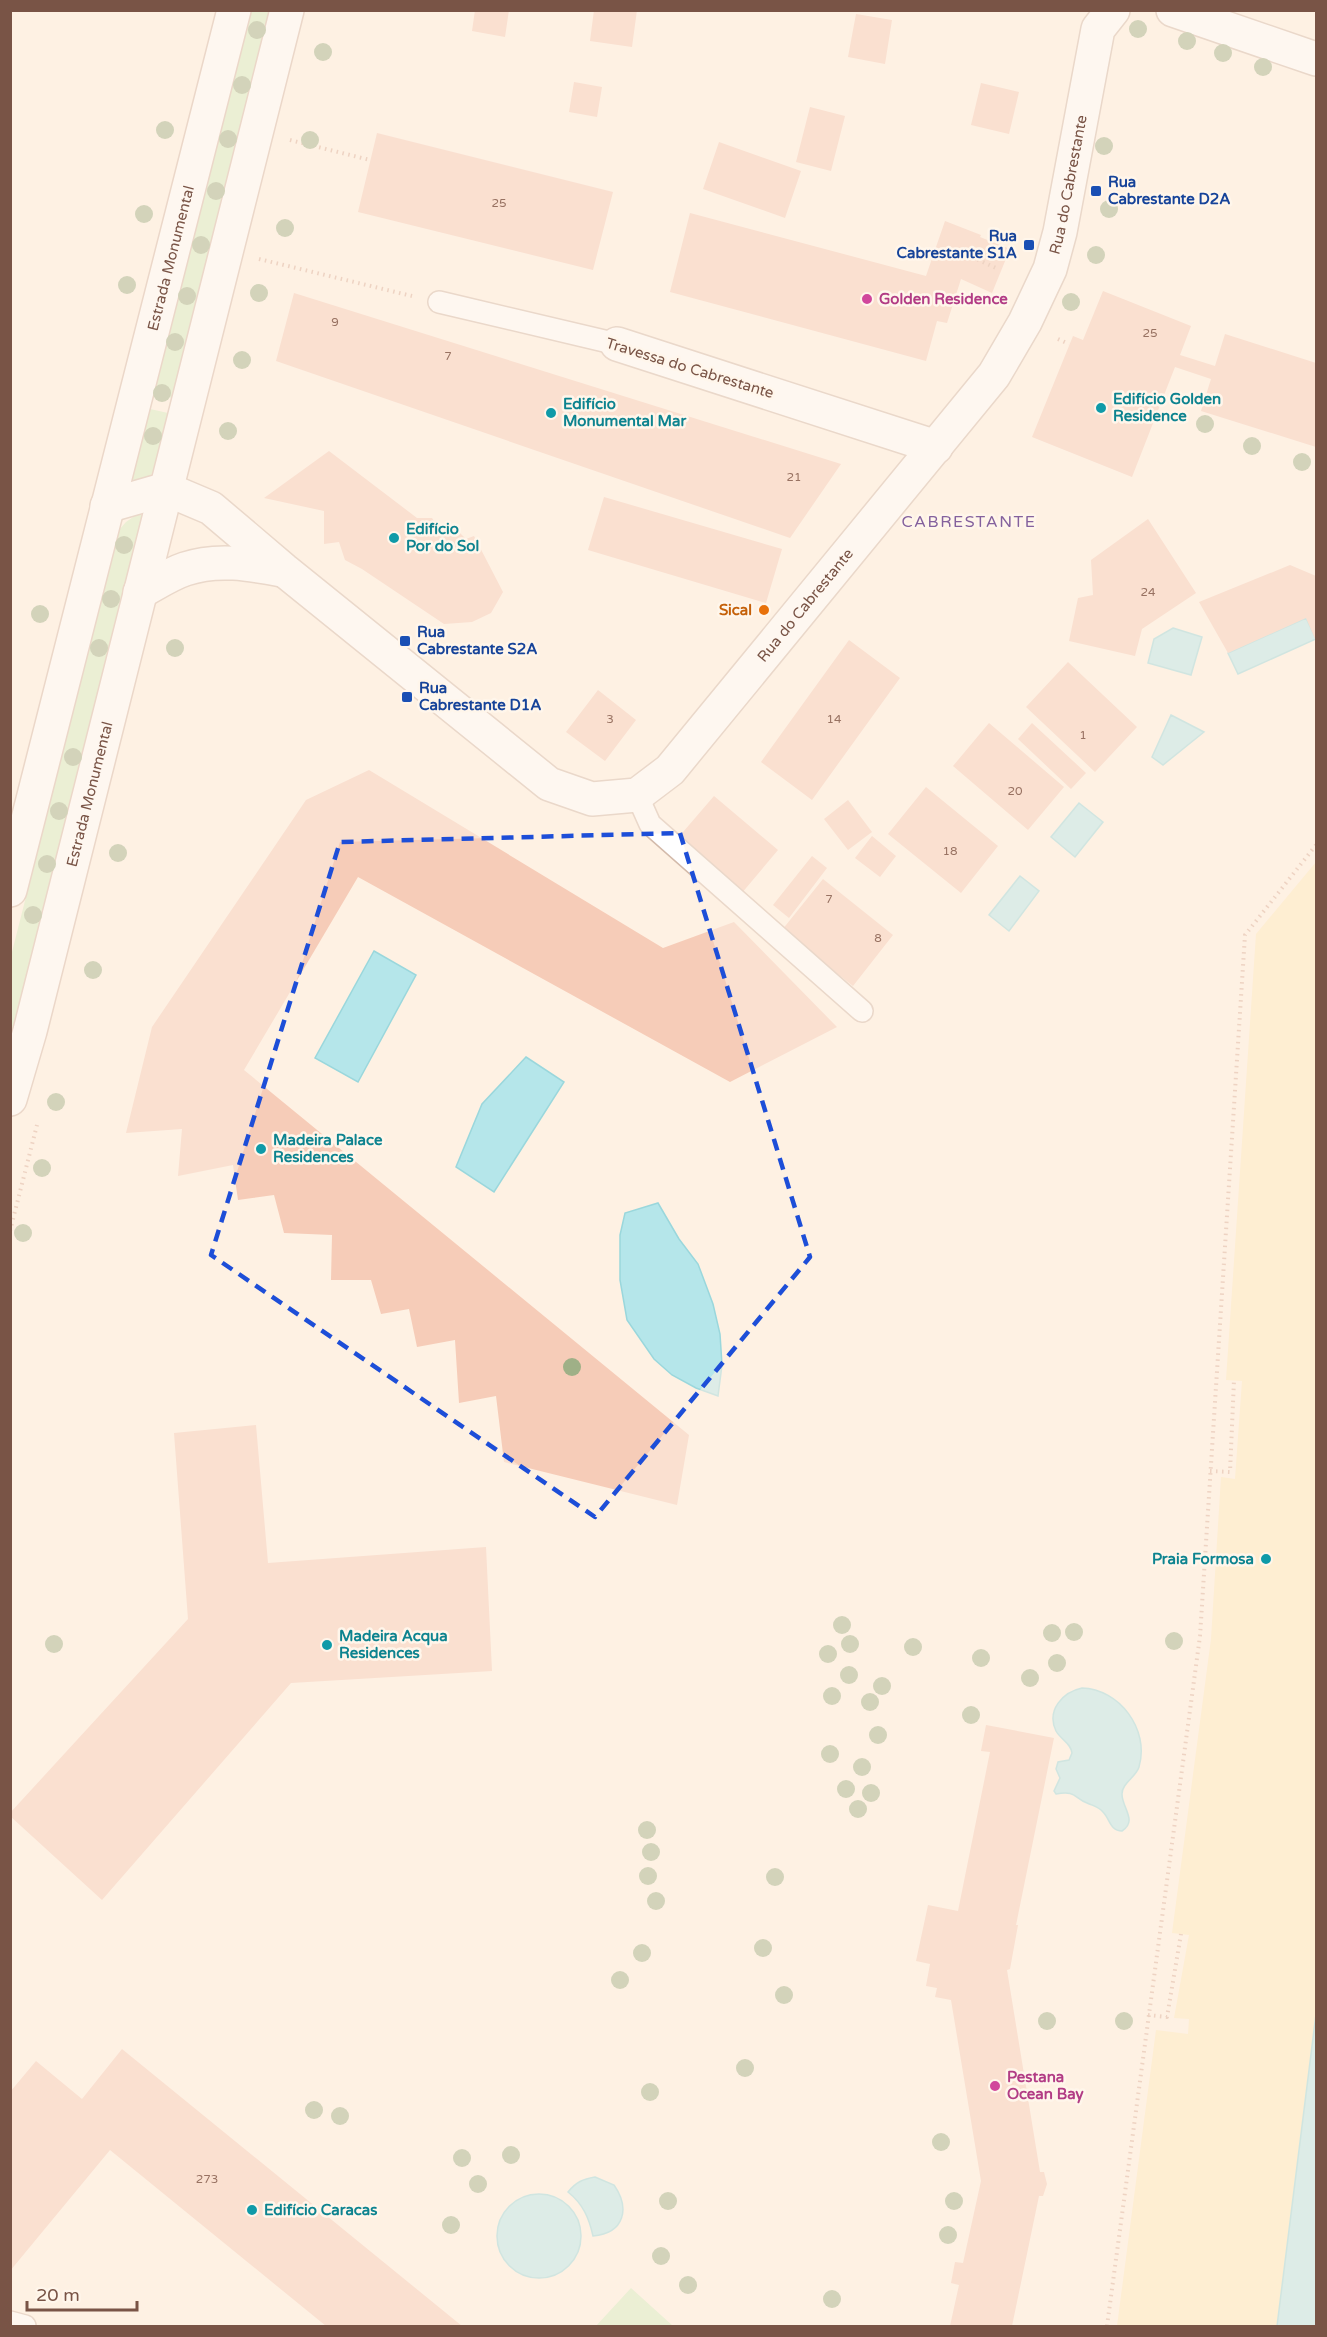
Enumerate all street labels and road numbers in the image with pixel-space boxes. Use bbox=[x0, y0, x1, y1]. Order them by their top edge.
street label: Rua do Cabrestante bbox=[1045, 114, 1091, 256]
street label: Estrada Monumental bbox=[144, 184, 198, 333]
street label: Travessa do Cabrestante bbox=[604, 334, 776, 402]
street label: Rua do Cabrestante bbox=[753, 545, 857, 666]
street label: Estrada Monumental bbox=[63, 720, 117, 869]

